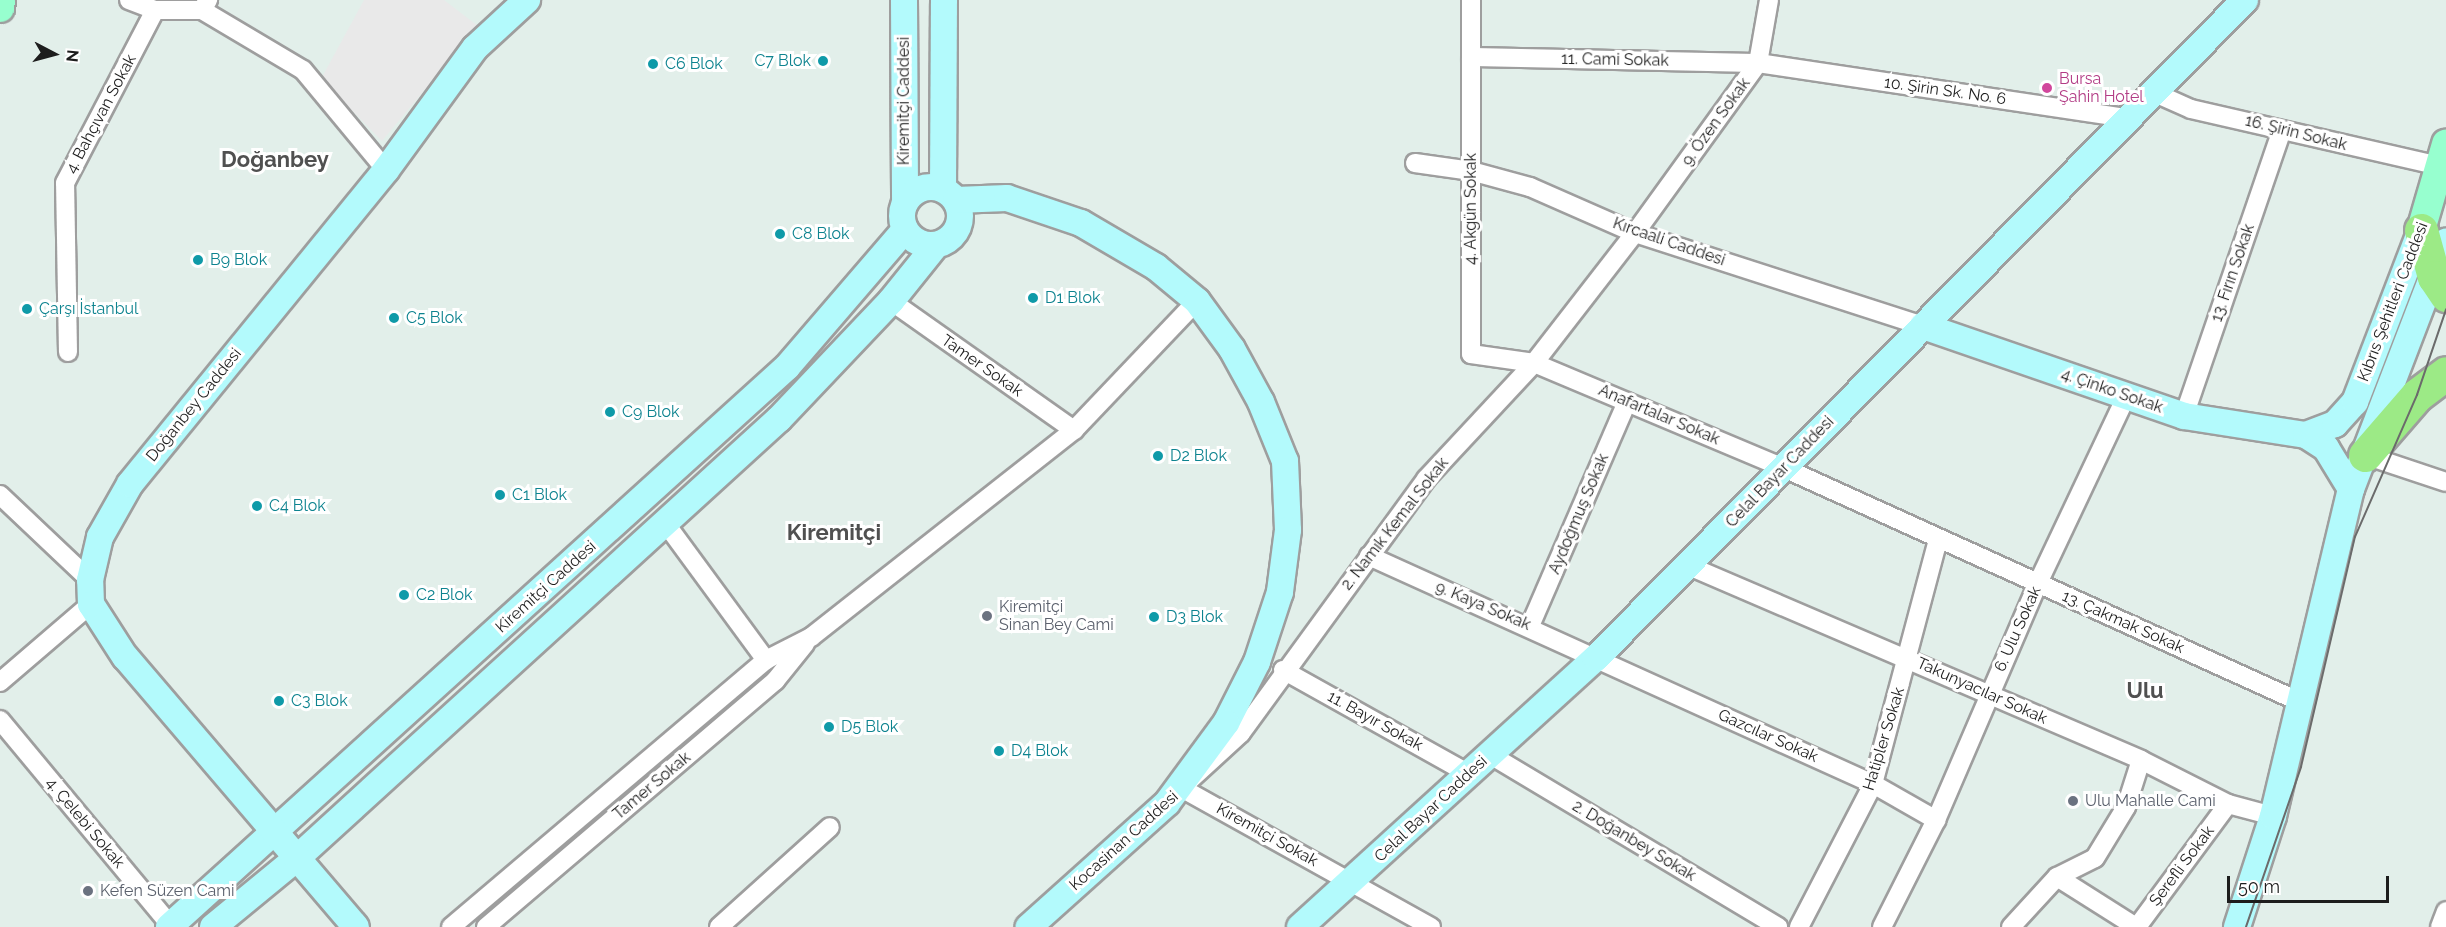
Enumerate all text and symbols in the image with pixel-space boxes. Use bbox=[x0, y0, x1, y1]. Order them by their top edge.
north arrow bbox=[24, 24, 84, 84]
street label: Kiremitçi Caddesi bbox=[894, 37, 914, 165]
text: N bbox=[62, 49, 82, 63]
street label: 11. Cami Sokak bbox=[1561, 49, 1669, 71]
street label: 4. Bahçıvan Sokak bbox=[62, 51, 140, 177]
place label: C7 Blok bbox=[754, 51, 811, 71]
place label: C6 Blok bbox=[665, 54, 723, 74]
marker: C7 Blok bbox=[816, 54, 830, 68]
marker: C6 Blok bbox=[646, 57, 660, 71]
place label: Bursa Şahin Hotel bbox=[2059, 69, 2144, 107]
street label: 10. Şirin Sk. No. 6 bbox=[1883, 73, 2007, 109]
street label: 9. Özen Sokak bbox=[1678, 74, 1754, 170]
marker: Bursa Şahin Hotel bbox=[2040, 81, 2054, 95]
street label: 16. Şirin Sokak bbox=[2243, 111, 2349, 155]
district label: Doğanbey bbox=[221, 147, 329, 173]
street label: 4. Akgün Sokak bbox=[1461, 153, 1481, 265]
street label: Kırcaali Caddesi bbox=[1610, 214, 1728, 270]
street label: Kıbrıs Şehitleri Caddesi bbox=[2354, 220, 2432, 384]
street label: 13. Fırın Sokak bbox=[2207, 222, 2259, 324]
place label: C8 Blok bbox=[792, 224, 850, 244]
marker: C8 Blok bbox=[773, 227, 787, 241]
place label: B9 Blok bbox=[210, 250, 267, 270]
marker: B9 Blok bbox=[191, 253, 205, 267]
place label: D1 Blok bbox=[1045, 288, 1100, 308]
marker: D1 Blok bbox=[1026, 291, 1040, 305]
place label: Çarşı İstanbul bbox=[39, 299, 138, 319]
marker: Çarşı İstanbul bbox=[20, 302, 34, 316]
place label: C5 Blok bbox=[406, 308, 463, 328]
marker: C5 Blok bbox=[387, 311, 401, 325]
street label: Tamer Sokak bbox=[937, 331, 1027, 401]
street label: Doğanbey Caddesi bbox=[142, 344, 246, 466]
street label: 4. Çinko Sokak bbox=[2059, 365, 2165, 417]
street label: Anafartalar Sokak bbox=[1595, 381, 1723, 449]
place label: C9 Blok bbox=[622, 402, 679, 422]
marker: C9 Blok bbox=[603, 405, 617, 419]
street label: Celal Bayar Caddesi bbox=[1722, 412, 1838, 532]
place label: D2 Blok bbox=[1170, 446, 1227, 466]
marker: D2 Blok bbox=[1151, 449, 1165, 463]
street label: Aydoğmuş Sokak bbox=[1545, 451, 1613, 577]
street label: 2. Namık Kemal Sokak bbox=[1337, 454, 1453, 594]
place label: C1 Blok bbox=[512, 485, 567, 505]
marker: C1 Blok bbox=[493, 488, 507, 502]
place label: C4 Blok bbox=[269, 496, 326, 516]
marker: C4 Blok bbox=[250, 499, 264, 513]
district label: Kiremitçi bbox=[787, 520, 881, 546]
street label: Kiremitçi Caddesi bbox=[492, 537, 600, 637]
street label: 9. Kaya Sokak bbox=[1433, 577, 1533, 635]
street label: 6. Ulu Sokak bbox=[1991, 583, 2045, 675]
place label: C2 Blok bbox=[416, 585, 472, 605]
street label: 13. Çakmak Sokak bbox=[2059, 586, 2187, 658]
marker: C2 Blok bbox=[397, 588, 411, 602]
place label: Kiremitçi Sinan Bey Cami bbox=[999, 597, 1114, 635]
place label: D3 Blok bbox=[1166, 607, 1223, 627]
marker: Kiremitçi Sinan Bey Cami bbox=[980, 609, 994, 623]
marker: D3 Blok bbox=[1147, 610, 1161, 624]
street label: Takunyacılar Sokak bbox=[1914, 654, 2050, 728]
district label: Ulu bbox=[2127, 678, 2163, 704]
street label: Hatipler Sokak bbox=[1859, 685, 1909, 793]
street label: 11. Bayır Sokak bbox=[1324, 687, 1426, 755]
place label: C3 Blok bbox=[291, 691, 348, 711]
marker: C3 Blok bbox=[272, 694, 286, 708]
street label: Gazcılar Sokak bbox=[1715, 705, 1821, 767]
place label: D5 Blok bbox=[841, 717, 898, 737]
marker: D5 Blok bbox=[822, 720, 836, 734]
place label: D4 Blok bbox=[1011, 741, 1068, 761]
marker: D4 Blok bbox=[992, 744, 1006, 758]
street label: Tamer Sokak bbox=[609, 748, 695, 824]
street label: Celal Bayar Caddesi bbox=[1370, 751, 1492, 867]
street label: 4. Çelebi Sokak bbox=[42, 774, 128, 872]
street label: Kocasinan Caddesi bbox=[1066, 787, 1182, 895]
place label: Ulu Mahalle Cami bbox=[2085, 791, 2216, 811]
marker: Ulu Mahalle Cami bbox=[2066, 794, 2080, 808]
street label: 2. Doğanbey Sokak bbox=[1569, 796, 1699, 886]
street label: Kiremitçi Sokak bbox=[1213, 799, 1321, 871]
street label: Şerefli Sokak bbox=[2146, 822, 2218, 910]
scale bar bbox=[2230, 864, 2392, 902]
text: 50 m bbox=[2238, 876, 2280, 897]
place label: Kefen Süzen Cami bbox=[100, 881, 235, 901]
marker: Kefen Süzen Cami bbox=[81, 884, 95, 898]

